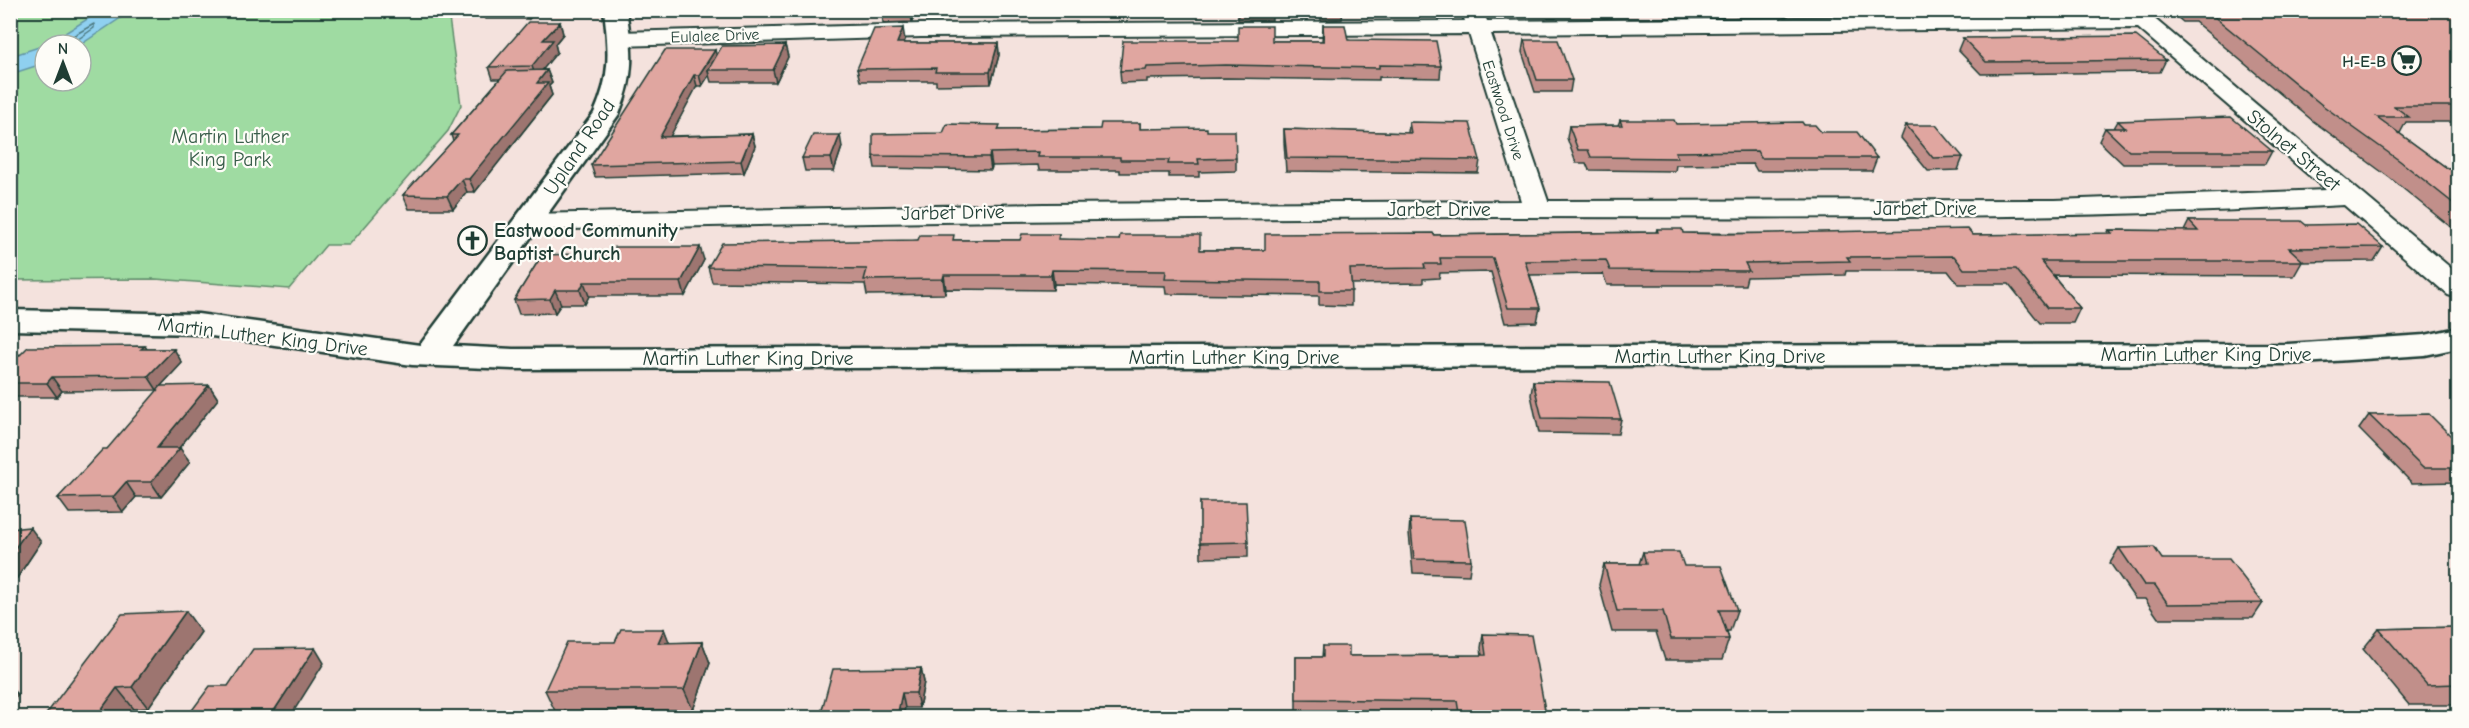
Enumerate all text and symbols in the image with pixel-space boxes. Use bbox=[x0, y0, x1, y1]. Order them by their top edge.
street label: Eulalee Drive bbox=[670, 25, 760, 47]
north arrow bbox=[33, 33, 93, 93]
text: N bbox=[58, 40, 68, 58]
supermarket icon: H-E-B bbox=[2391, 45, 2423, 77]
place label: H-E-B bbox=[2342, 53, 2386, 71]
street label: Eastwood Drive bbox=[1478, 58, 1528, 162]
street label: Upland Road bbox=[539, 95, 620, 200]
street label: Stolnet Street bbox=[2242, 105, 2346, 197]
park label: Martin Luther King Park bbox=[171, 125, 289, 171]
street label: Jarbet Drive bbox=[1873, 197, 1977, 220]
street label: Jarbet Drive bbox=[1387, 198, 1491, 221]
street label: Jarbet Drive bbox=[901, 200, 1005, 225]
place label: Eastwood Community Baptist Church bbox=[494, 219, 679, 265]
church icon: Eastwood Community Baptist Church bbox=[457, 225, 489, 257]
street label: Martin Luther King Drive bbox=[157, 312, 369, 361]
street label: Martin Luther King Drive bbox=[2100, 343, 2312, 366]
street label: Martin Luther King Drive bbox=[1614, 345, 1826, 368]
street label: Martin Luther King Drive bbox=[1128, 346, 1340, 369]
street label: Martin Luther King Drive bbox=[642, 347, 854, 370]

